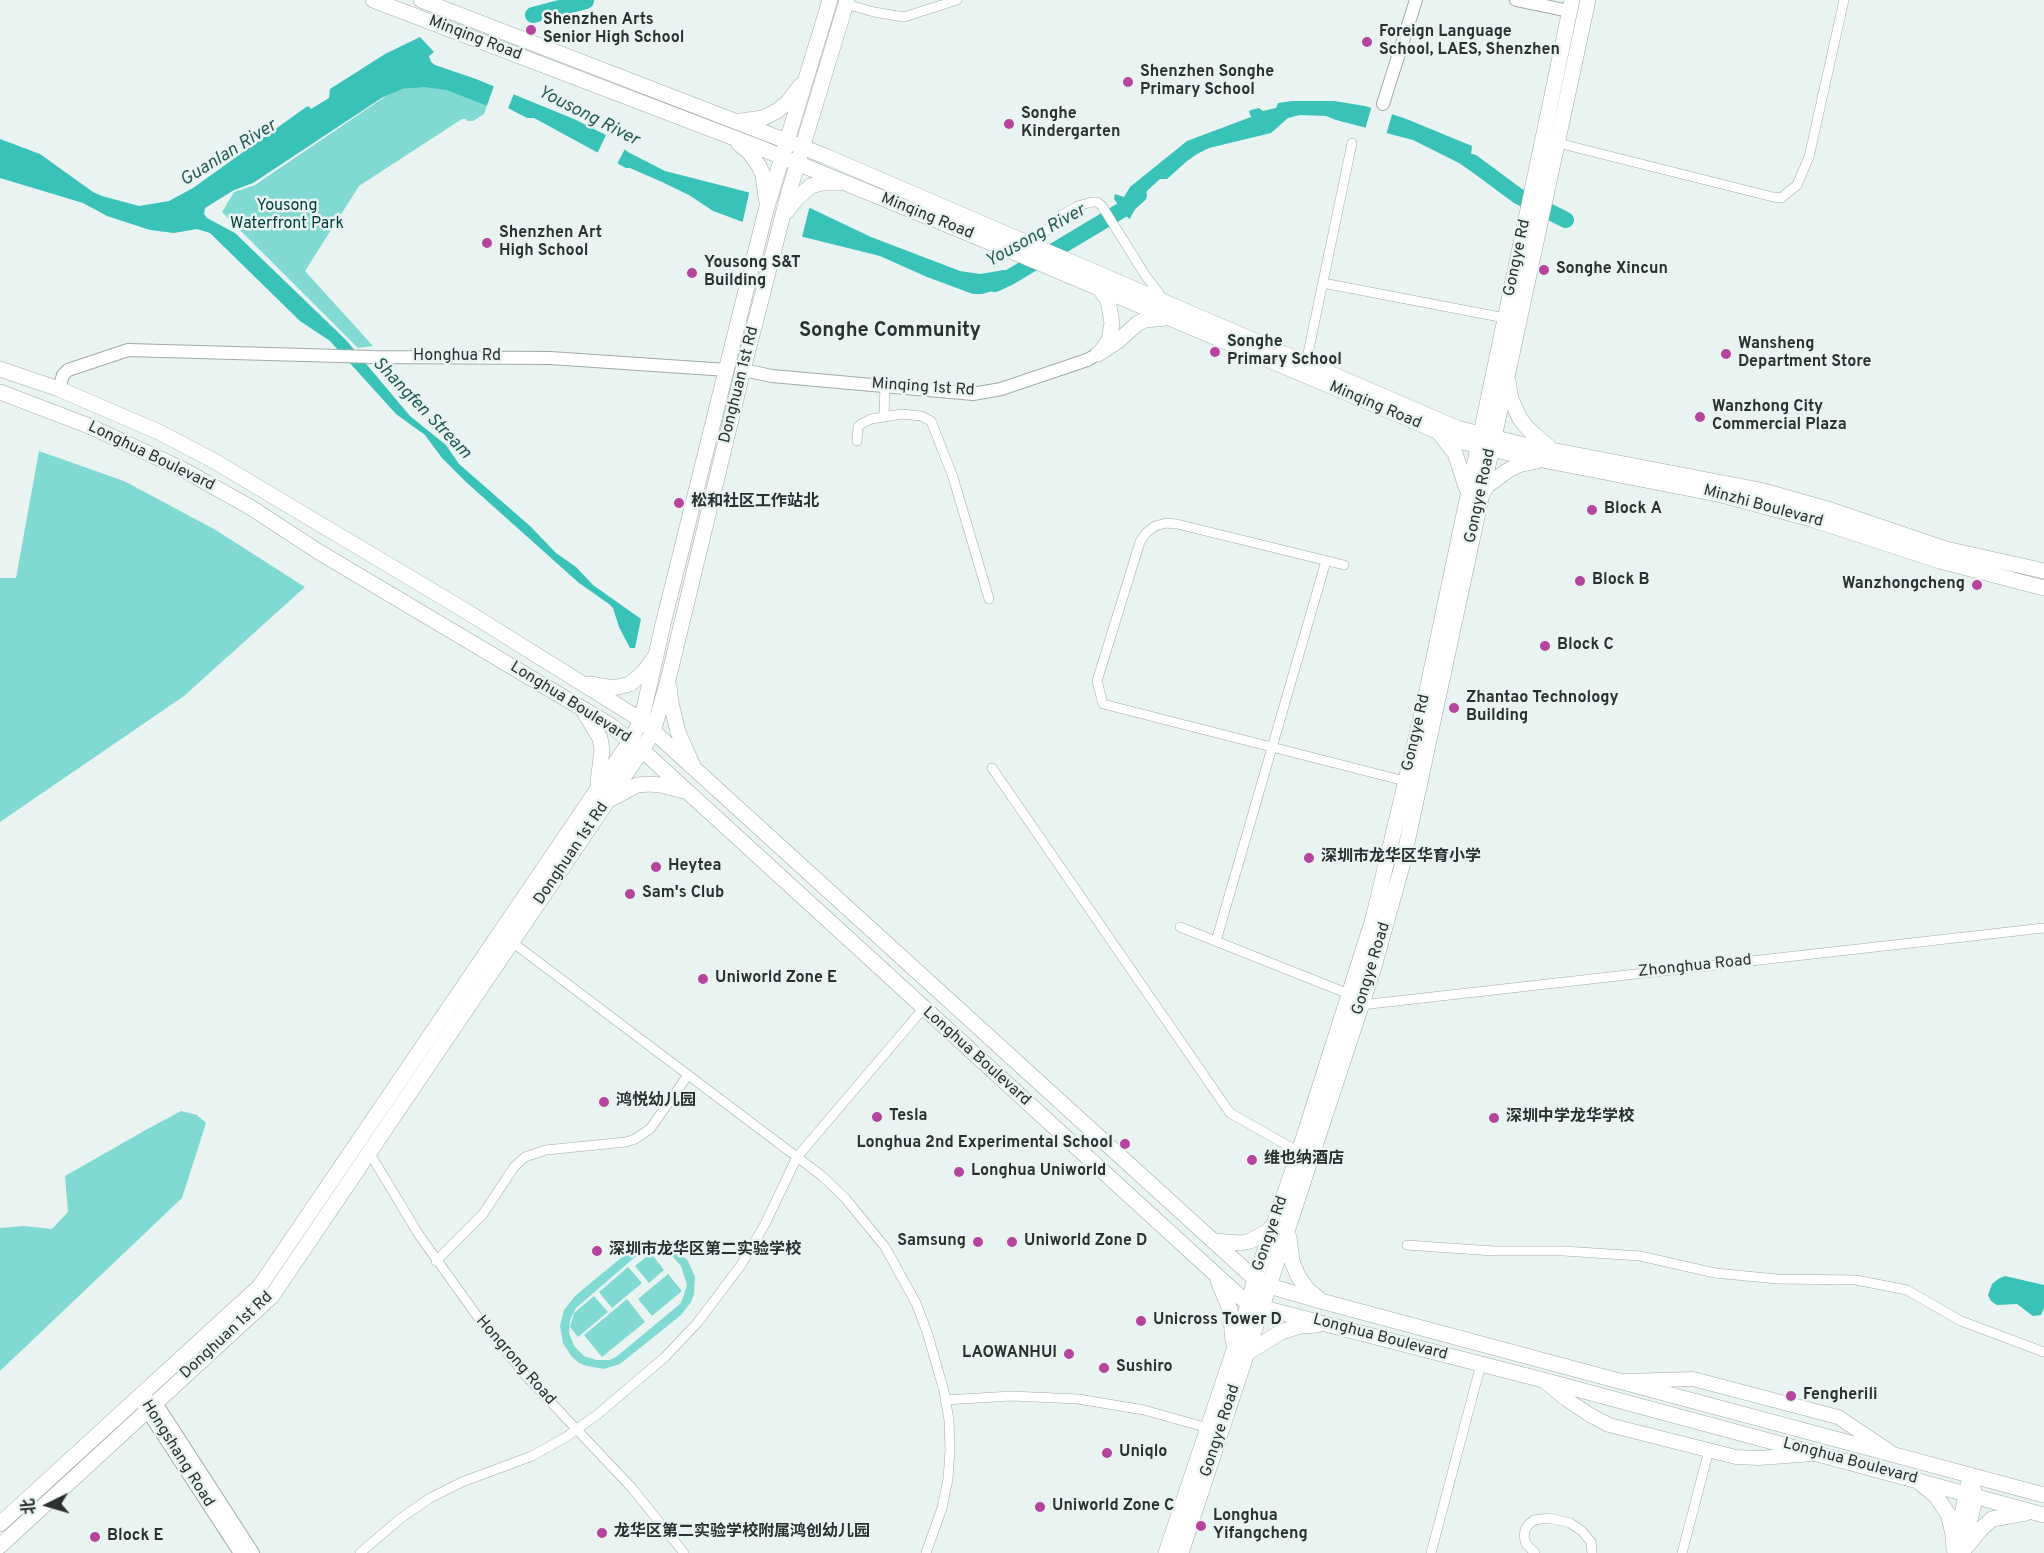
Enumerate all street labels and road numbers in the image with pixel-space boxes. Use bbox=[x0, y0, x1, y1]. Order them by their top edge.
street label: Minqing Road bbox=[426, 12, 524, 66]
street label: Minqing Road bbox=[878, 190, 976, 244]
street label: Gongye Rd bbox=[1500, 218, 1536, 298]
street label: Donghuan 1st Rd bbox=[716, 325, 764, 445]
street label: Honghua Rd bbox=[413, 347, 501, 367]
street label: Minqing 1st Rd bbox=[871, 375, 975, 401]
street label: Minqing Road bbox=[1326, 378, 1424, 434]
street label: Longhua Boulevard bbox=[84, 418, 218, 496]
street label: Gongye Road bbox=[1462, 447, 1500, 545]
street label: Minzhi Boulevard bbox=[1701, 482, 1825, 532]
street label: Longhua Boulevard bbox=[506, 658, 634, 748]
street label: Gongye Rd bbox=[1399, 693, 1435, 773]
street label: Donghuan 1st Rd bbox=[531, 799, 613, 909]
street label: Gongye Road bbox=[1349, 920, 1395, 1018]
street label: Zhonghua Road bbox=[1637, 951, 1753, 983]
street label: Longhua Boulevard bbox=[918, 1003, 1034, 1111]
street label: Gongye Rd bbox=[1249, 1194, 1293, 1274]
street label: Donghuan 1st Rd bbox=[177, 1288, 277, 1384]
street label: Longhua Boulevard bbox=[1311, 1311, 1449, 1365]
street label: Hongrong Road bbox=[471, 1312, 559, 1410]
street label: Gongye Road bbox=[1197, 1382, 1245, 1480]
street label: Hongshang Road bbox=[136, 1397, 218, 1511]
street label: Longhua Boulevard bbox=[1781, 1435, 1919, 1489]

